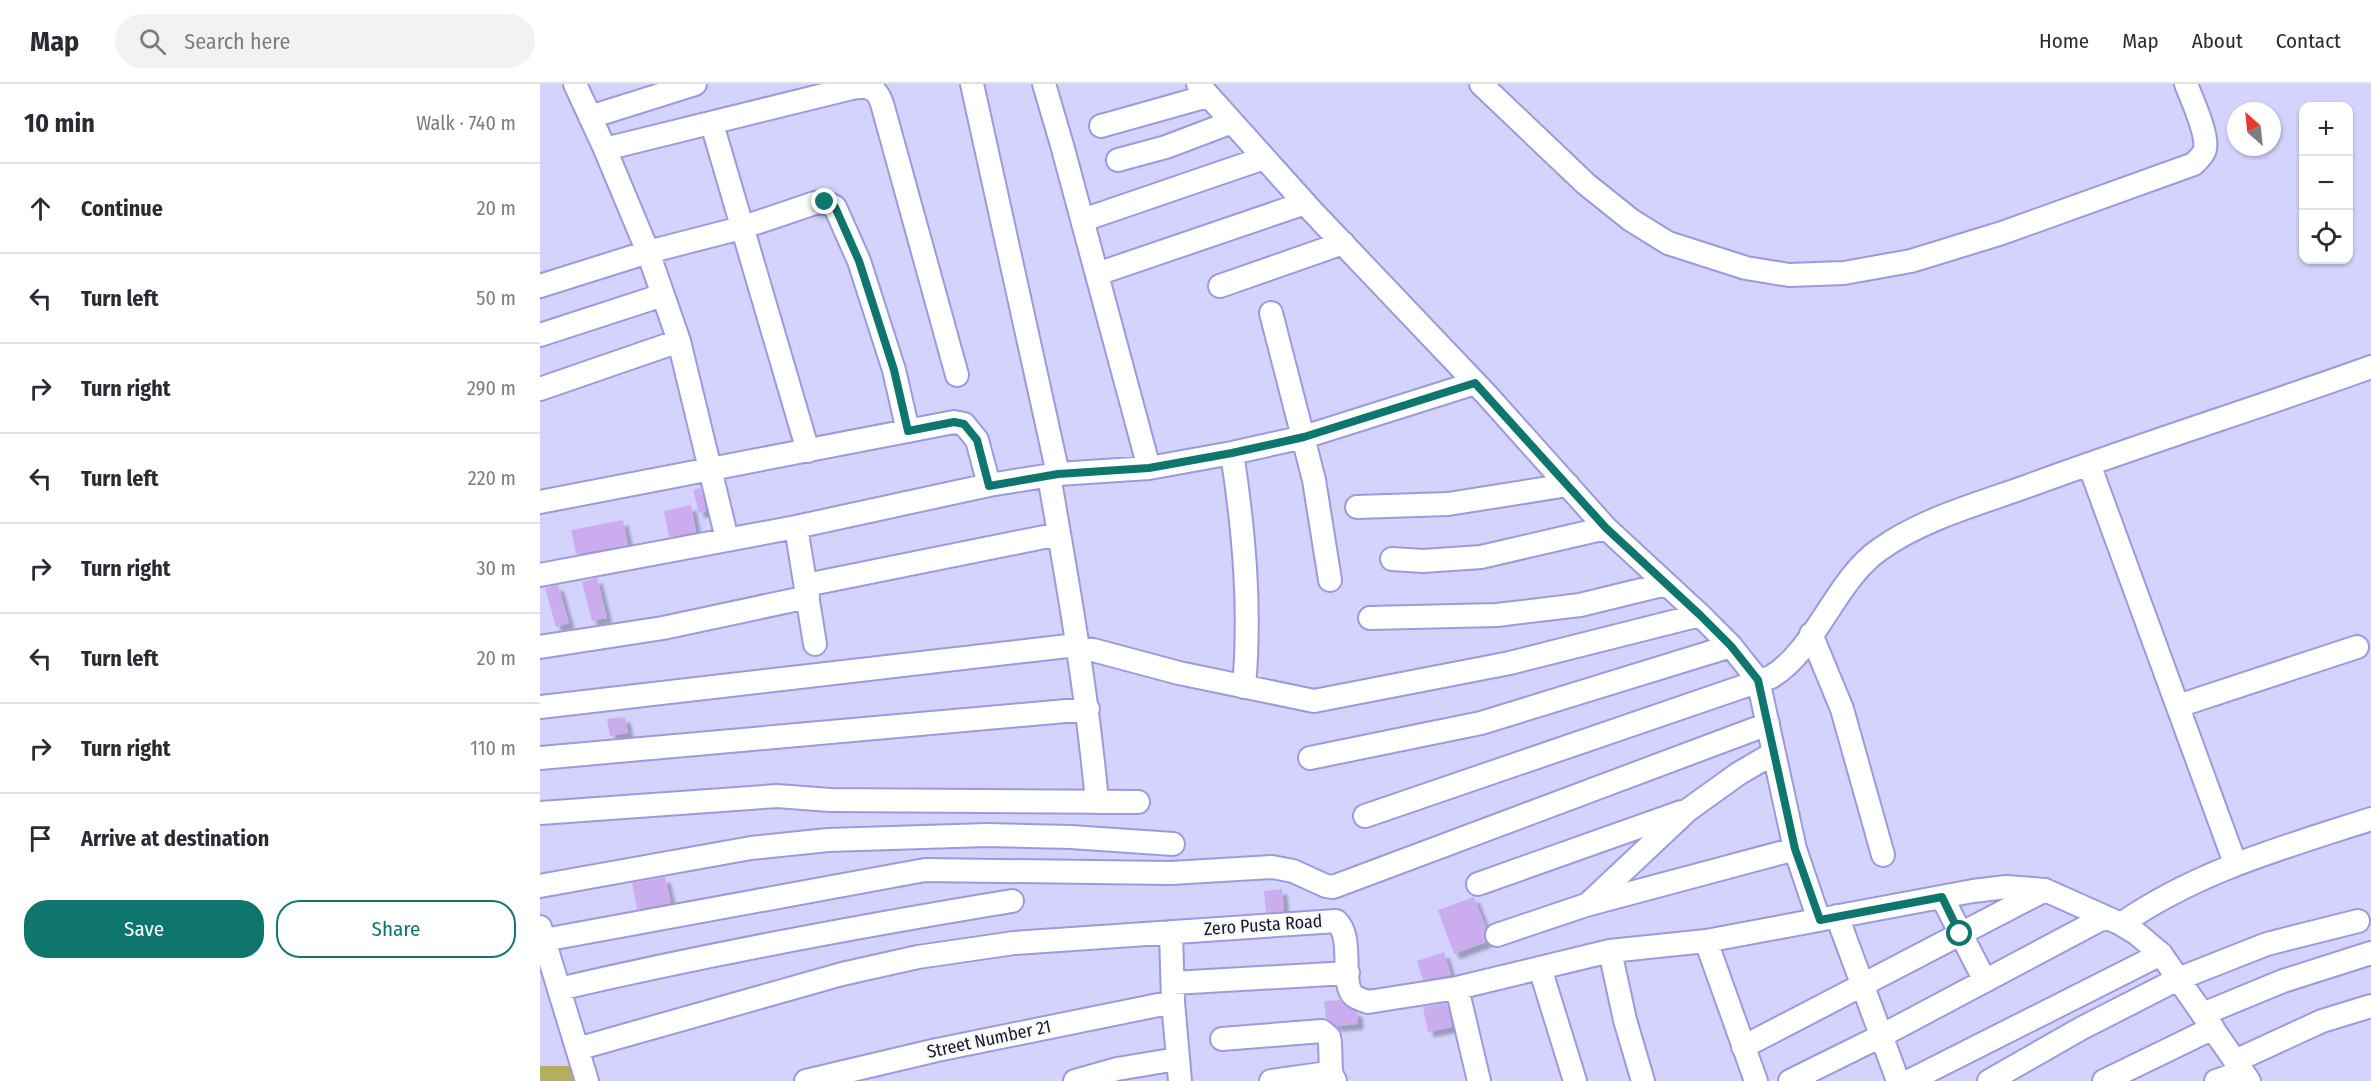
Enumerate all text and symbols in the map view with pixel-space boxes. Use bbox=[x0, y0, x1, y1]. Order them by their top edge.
search box bbox=[115, 14, 535, 68]
text: Map bbox=[30, 25, 79, 58]
icon: search bbox=[136, 25, 169, 58]
text: Search here bbox=[184, 28, 290, 55]
text: Home bbox=[2039, 28, 2089, 54]
text: Map bbox=[2122, 28, 2159, 54]
text: About bbox=[2192, 28, 2243, 54]
text: Contact bbox=[2276, 28, 2341, 54]
north arrow bbox=[2227, 102, 2281, 156]
map controls bbox=[2299, 102, 2353, 264]
button: + bbox=[2299, 102, 2353, 156]
text: 10 min bbox=[24, 108, 95, 139]
text: Walk · 740 m bbox=[416, 111, 516, 135]
button: − bbox=[2299, 156, 2353, 210]
route end bbox=[811, 188, 837, 214]
icon: ahead bbox=[24, 192, 57, 225]
text: Continue bbox=[81, 195, 163, 222]
text: 20 m bbox=[477, 196, 516, 220]
button: locate bbox=[2299, 210, 2353, 264]
icon: left bbox=[24, 282, 57, 315]
text: Turn left bbox=[81, 285, 159, 312]
text: 50 m bbox=[476, 286, 516, 310]
icon: right bbox=[24, 372, 57, 405]
text: Turn right bbox=[81, 375, 170, 402]
text: 290 m bbox=[467, 376, 516, 400]
icon: left bbox=[24, 462, 57, 495]
text: Turn left bbox=[81, 465, 159, 492]
text: 220 m bbox=[468, 466, 516, 490]
icon: right bbox=[24, 552, 57, 585]
text: Turn right bbox=[81, 555, 170, 582]
text: 30 m bbox=[476, 556, 516, 580]
icon: left bbox=[24, 642, 57, 675]
text: Turn left bbox=[81, 645, 159, 672]
text: 20 m bbox=[477, 646, 516, 670]
icon: right bbox=[24, 732, 57, 765]
text: Turn right bbox=[81, 735, 170, 762]
text: 110 m bbox=[470, 736, 516, 760]
icon: arrive bbox=[24, 822, 57, 855]
text: Arrive at destination bbox=[81, 825, 269, 852]
button: Save bbox=[24, 900, 264, 958]
button: Share bbox=[276, 900, 516, 958]
street label: Zero Pusta Road bbox=[1203, 910, 1323, 940]
route start bbox=[1946, 920, 1972, 946]
street label: Street Number 21 bbox=[925, 1015, 1053, 1063]

